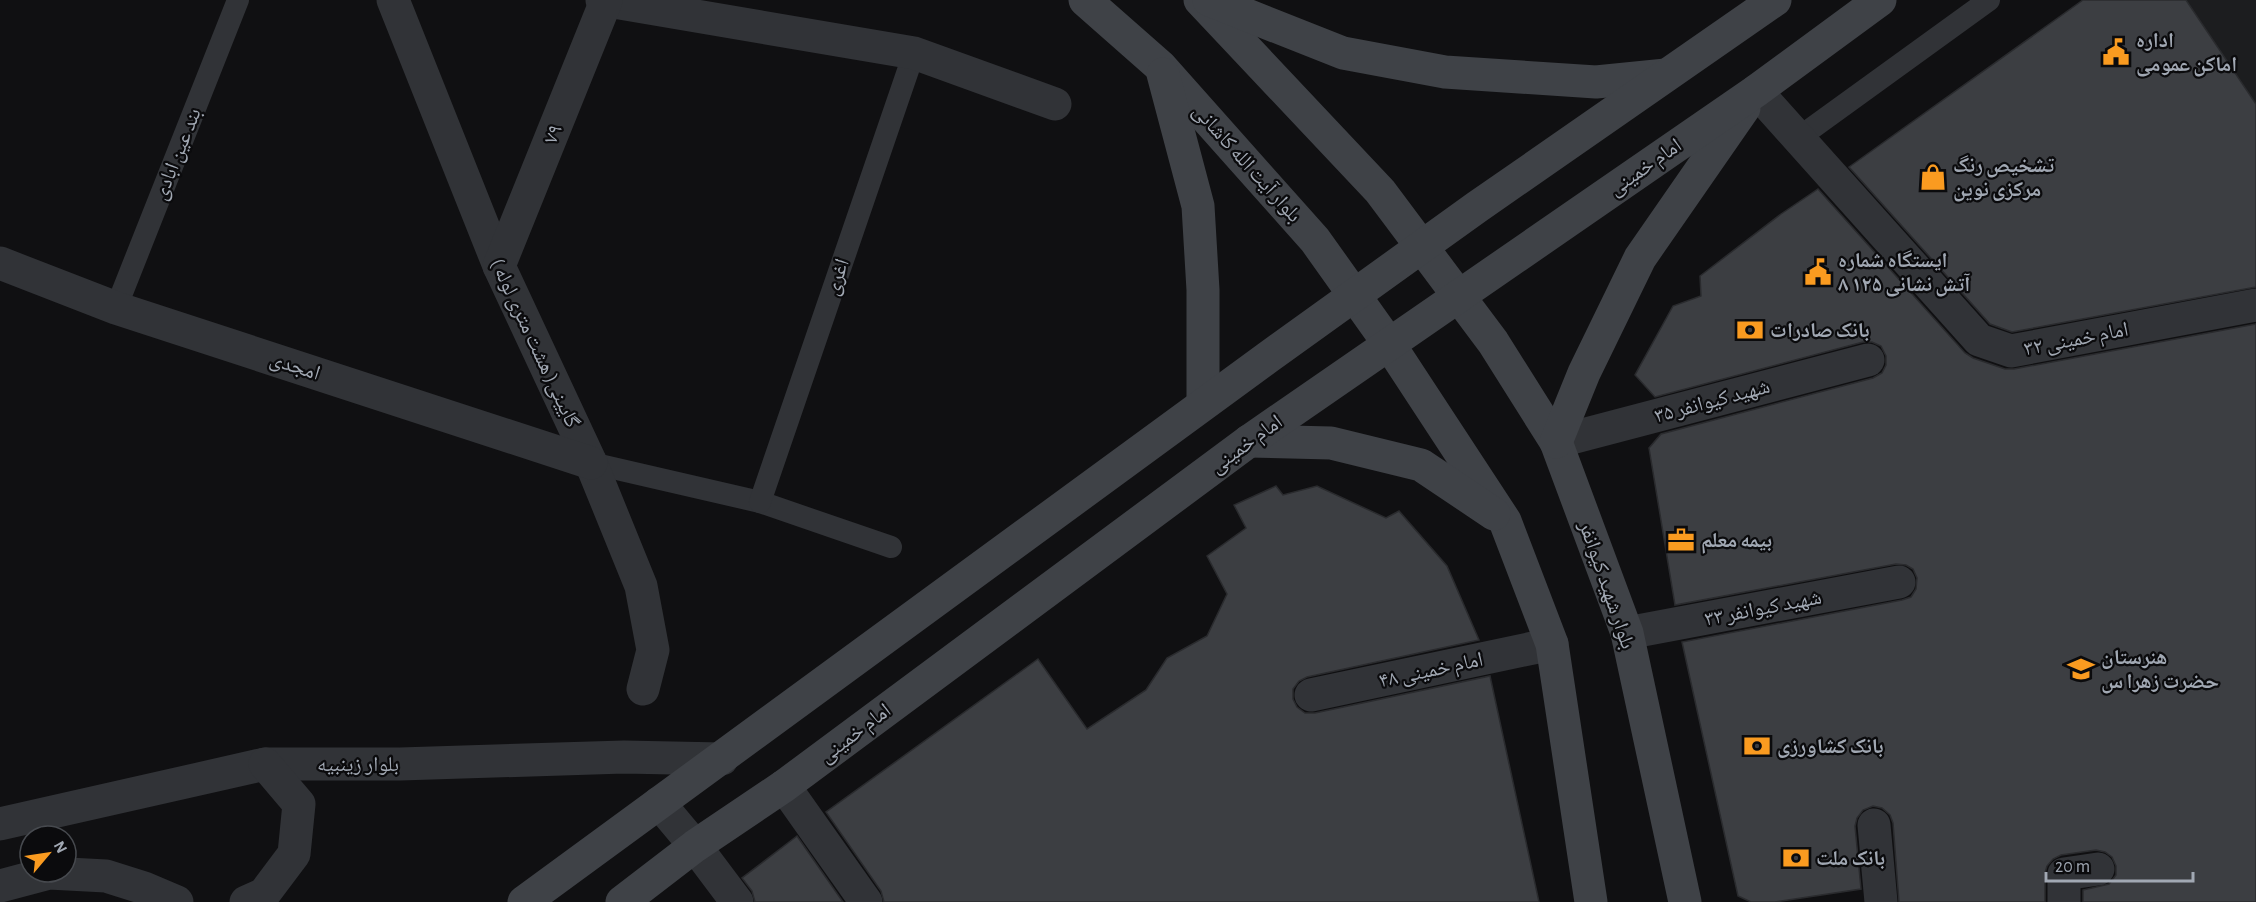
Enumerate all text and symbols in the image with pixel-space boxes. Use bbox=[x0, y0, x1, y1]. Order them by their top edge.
place label: اداره اماکن عمومی bbox=[2136, 30, 2237, 77]
public building icon: اداره اماکن عمومی bbox=[2101, 37, 2131, 67]
street label: بلوار آیت الله کاشانی bbox=[1187, 99, 1306, 227]
street label: بند عین ابادی bbox=[149, 105, 207, 204]
street label: ۷۹ bbox=[540, 121, 566, 147]
street label: امام خمینی bbox=[1605, 134, 1687, 202]
place label: تشخیص رنگ مرکزی نوین bbox=[1953, 155, 2054, 202]
shop icon: تشخیص رنگ مرکزی نوین bbox=[1918, 162, 1948, 192]
place label: ایستگاه شماره ۸ آتش نشانی ۱۲۵ bbox=[1838, 250, 1970, 297]
street label: گایینی( هشت متری لوله ) bbox=[485, 255, 584, 432]
street label: اغری bbox=[821, 256, 854, 298]
public building icon: ایستگاه شماره ۸ آتش نشانی ۱۲۵ bbox=[1803, 257, 1833, 287]
bank icon: بانک صادرات bbox=[1735, 315, 1765, 345]
street label: امام خمینی ۳۲ bbox=[2022, 319, 2131, 362]
place label: بانک صادرات bbox=[1770, 320, 1870, 341]
street label: امجدی bbox=[267, 348, 323, 385]
street label: شهید کیوانفر ۳۵ bbox=[1652, 376, 1772, 427]
street label: امام خمینی bbox=[1206, 411, 1288, 480]
street label: بلوار شهید کیوانفر bbox=[1574, 517, 1639, 652]
office icon: بیمه معلم bbox=[1666, 525, 1696, 555]
place label: بیمه معلم bbox=[1701, 530, 1772, 554]
street label: شهید کیوانفر ۳۳ bbox=[1703, 586, 1823, 631]
place label: هنرستان حضرت زهرا س bbox=[2101, 647, 2219, 694]
street label: امام خمینی ۴۸ bbox=[1377, 649, 1486, 694]
school or university icon: هنرستان حضرت زهرا س bbox=[2066, 654, 2096, 684]
street label: امام خمینی bbox=[815, 699, 897, 769]
bank icon: بانک کشاورزی bbox=[1742, 731, 1772, 761]
place label: بانک کشاورزی bbox=[1777, 736, 1884, 758]
street label: بلوار زینبیه bbox=[317, 754, 399, 775]
north arrow bbox=[18, 824, 78, 884]
text: N bbox=[51, 838, 70, 856]
bank icon: بانک ملت bbox=[1781, 843, 1811, 873]
scale bar bbox=[2046, 845, 2193, 883]
place label: بانک ملت bbox=[1816, 848, 1885, 869]
text: 20 m bbox=[2055, 858, 2090, 876]

